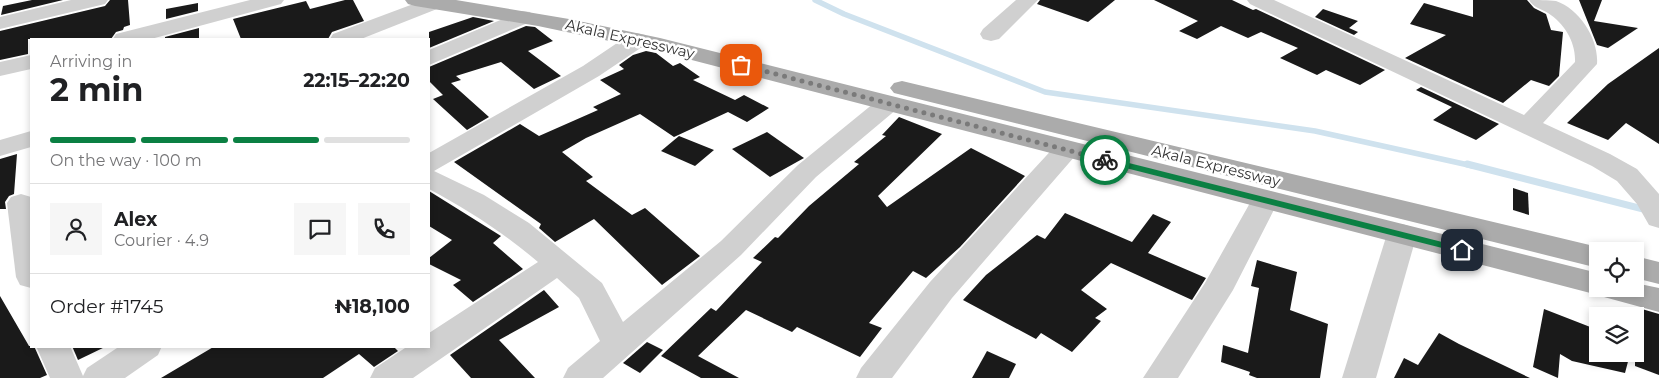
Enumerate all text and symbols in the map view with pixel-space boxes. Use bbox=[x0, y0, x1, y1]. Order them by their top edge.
street label: Akala Expressway bbox=[564, 14, 697, 63]
pin bbox=[720, 44, 762, 86]
icon: bag bbox=[727, 51, 755, 79]
text: Arriving in bbox=[50, 52, 132, 71]
text: 22:15–22:20 bbox=[303, 69, 410, 92]
text: 2 min bbox=[50, 70, 143, 109]
courier bbox=[1080, 135, 1130, 185]
street label: Akala Expressway bbox=[1150, 140, 1283, 191]
icon: bike bbox=[1091, 146, 1119, 174]
text: On the way · 100 m bbox=[50, 151, 202, 170]
button: person bbox=[50, 203, 102, 255]
button: chat bbox=[294, 203, 346, 255]
button: phone bbox=[358, 203, 410, 255]
text: Alex bbox=[114, 208, 157, 231]
pin bbox=[1441, 229, 1483, 271]
text: Courier · 4.9 bbox=[114, 231, 209, 250]
icon: home bbox=[1448, 236, 1476, 264]
map controls bbox=[1589, 242, 1644, 362]
button: locate bbox=[1589, 242, 1644, 297]
text: Order #1745 bbox=[50, 295, 164, 318]
text: ₦18,100 bbox=[335, 295, 410, 318]
button: layers bbox=[1589, 307, 1644, 362]

